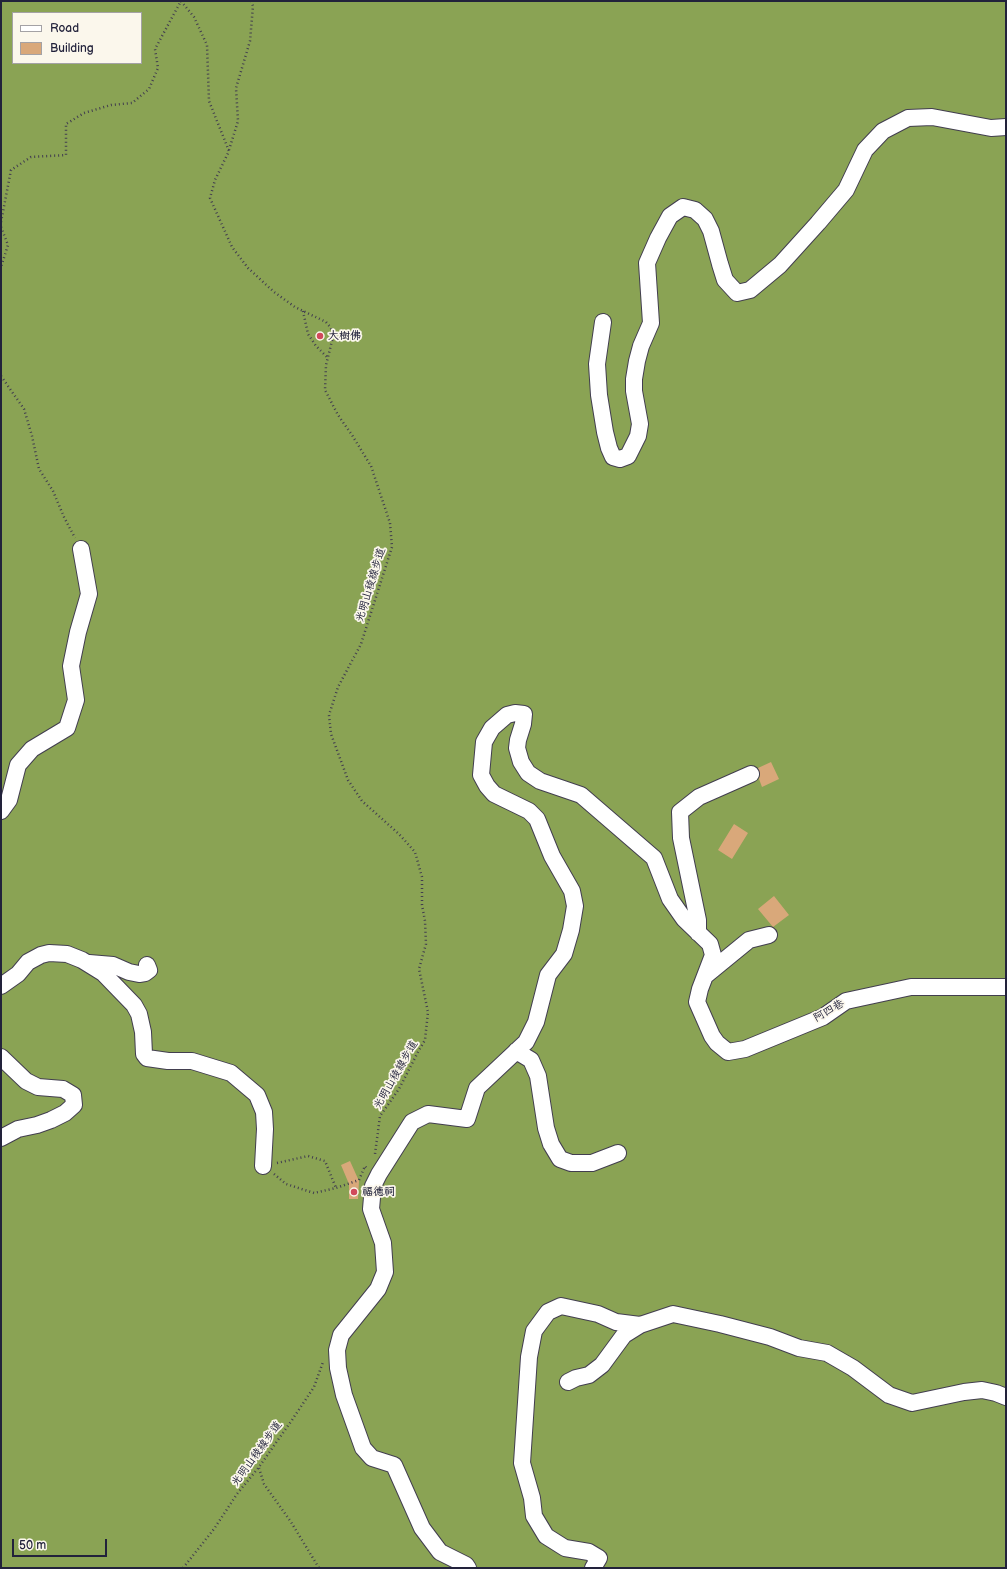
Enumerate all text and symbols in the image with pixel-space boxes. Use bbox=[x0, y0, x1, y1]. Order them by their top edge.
legend bbox=[12, 12, 142, 64]
text: Road bbox=[50, 21, 79, 36]
text: Building bbox=[50, 41, 94, 56]
place label: 大樹佛 bbox=[328, 329, 361, 343]
marker: 大樹佛 bbox=[315, 331, 325, 341]
street label: 光明山稜線步道 bbox=[353, 546, 389, 624]
street label: 阿四巷 bbox=[811, 997, 847, 1025]
street label: 光明山稜線步道 bbox=[371, 1038, 421, 1112]
place label: 福德祠 bbox=[362, 1185, 395, 1199]
marker: 福德祠 bbox=[349, 1187, 359, 1197]
street label: 光明山稜線步道 bbox=[229, 1419, 285, 1489]
scale bar bbox=[14, 1531, 109, 1557]
text: 50 m bbox=[19, 1538, 46, 1553]

